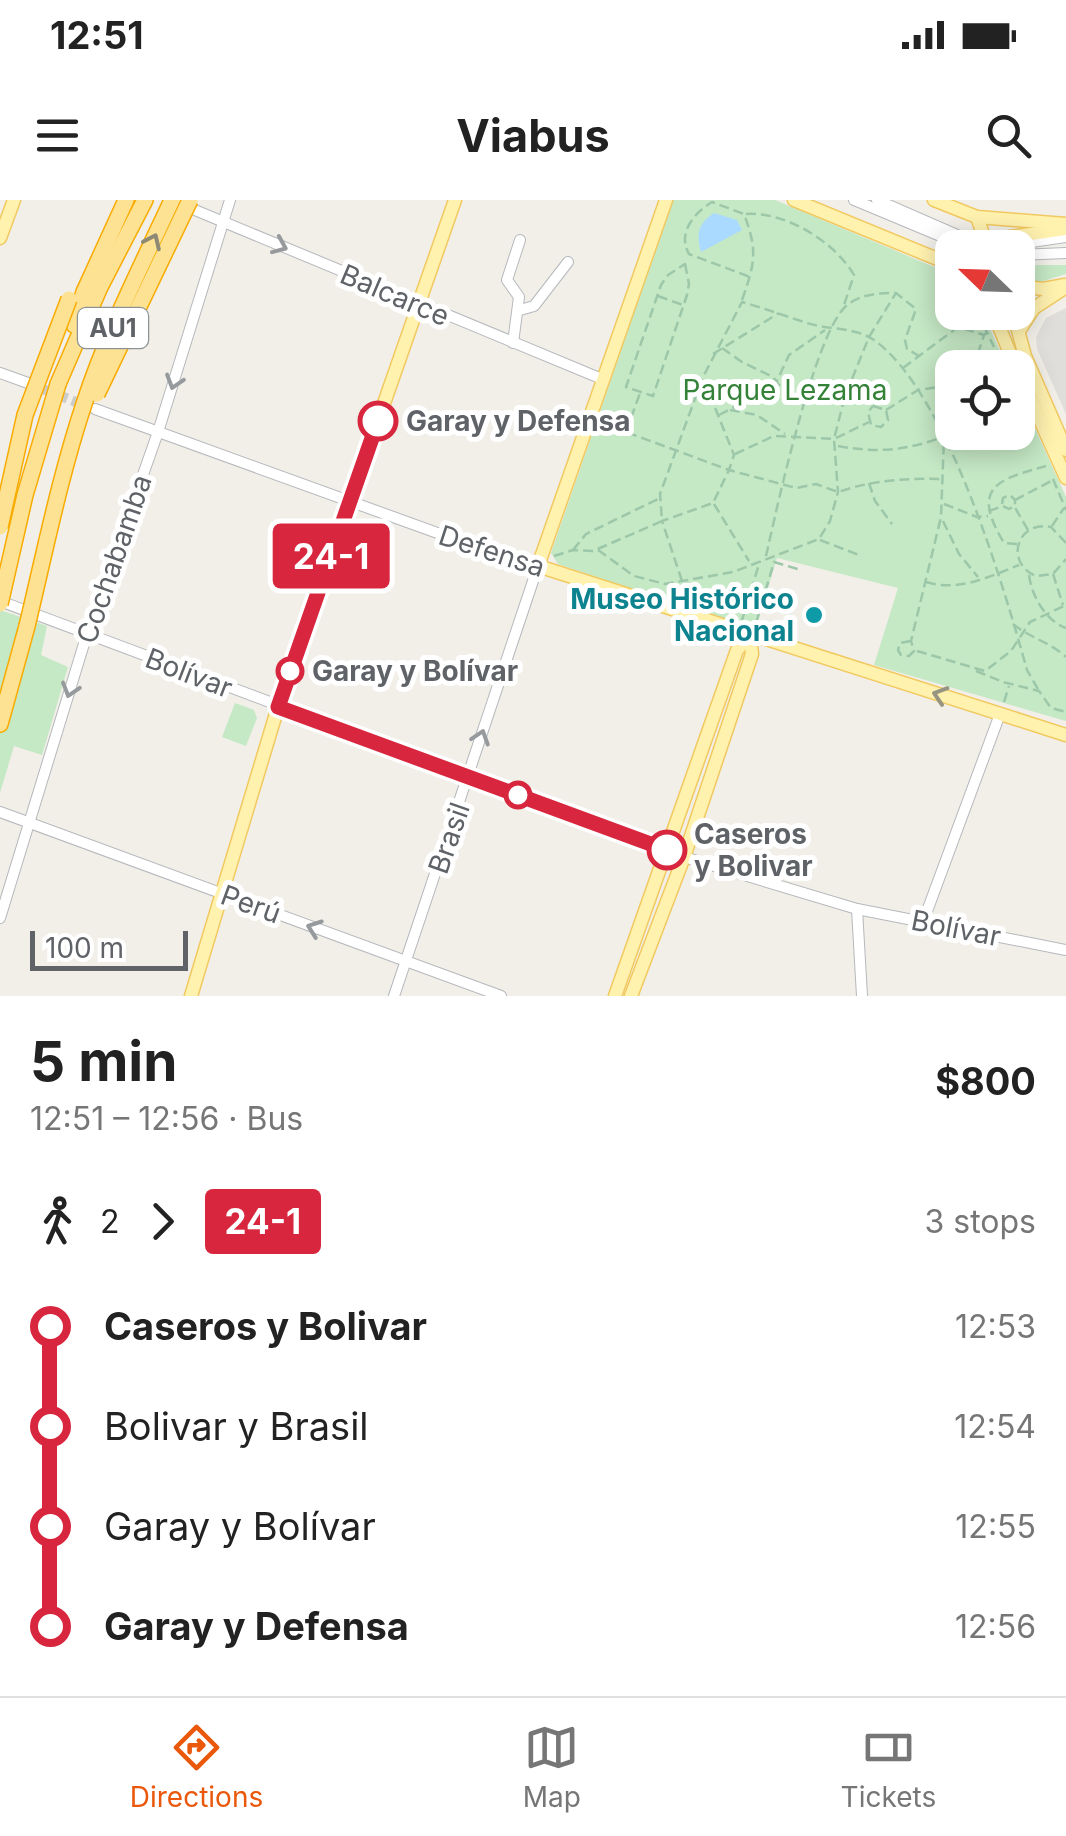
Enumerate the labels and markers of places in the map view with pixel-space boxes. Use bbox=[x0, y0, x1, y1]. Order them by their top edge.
marker: Garay y Defensa bbox=[359, 402, 397, 440]
place label: Garay y Defensa bbox=[406, 404, 631, 438]
place label: Museo Histórico Nacional bbox=[570, 582, 794, 648]
marker: Museo Histórico Nacional bbox=[803, 604, 825, 626]
place label: Garay y Bolívar bbox=[312, 654, 518, 688]
marker: Garay y Bolívar bbox=[277, 658, 303, 684]
unlabelled marker bbox=[505, 782, 531, 808]
place label: Caseros y Bolivar bbox=[694, 817, 813, 883]
marker: Caseros y Bolivar bbox=[648, 831, 686, 869]

